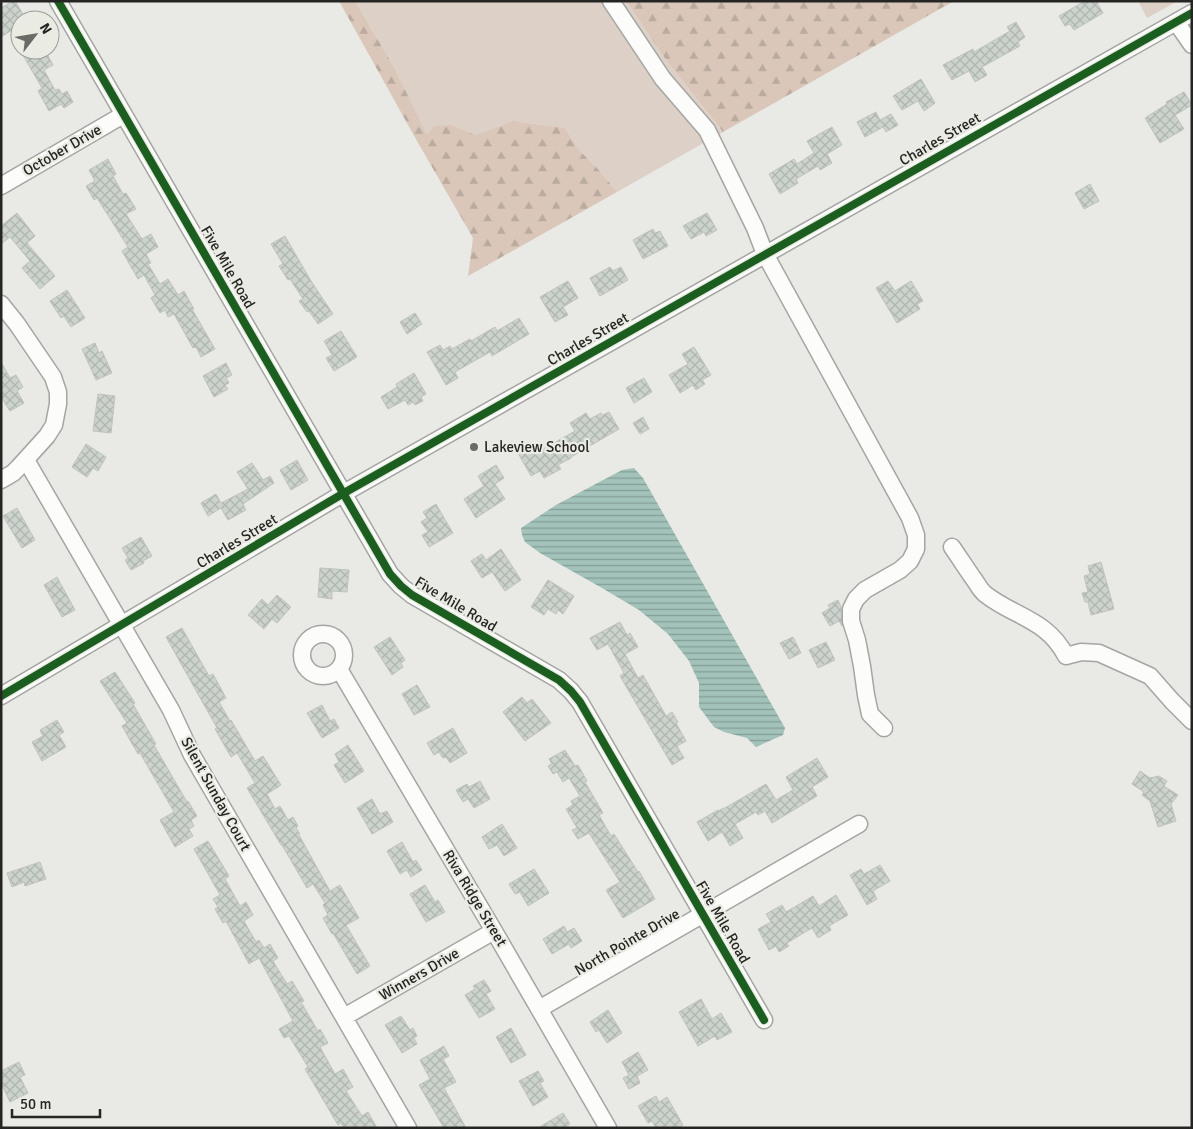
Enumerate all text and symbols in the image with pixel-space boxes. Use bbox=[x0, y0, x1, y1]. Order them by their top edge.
north arrow bbox=[10, 10, 60, 60]
text: N bbox=[36, 20, 56, 37]
street label: Charles Street bbox=[896, 108, 984, 170]
street label: October Drive bbox=[20, 120, 104, 180]
street label: Five Mile Road bbox=[197, 222, 259, 312]
street label: Charles Street bbox=[544, 308, 632, 370]
place label: Lakeview School bbox=[484, 438, 590, 456]
marker: Lakeview School bbox=[468, 441, 480, 453]
street label: Charles Street bbox=[193, 510, 281, 572]
street label: Five Mile Road bbox=[412, 572, 500, 636]
street label: Silent Sunday Court bbox=[177, 734, 255, 854]
street label: Riva Ridge Street bbox=[439, 846, 511, 950]
street label: Five Mile Road bbox=[692, 877, 754, 967]
street label: North Pointe Drive bbox=[571, 905, 683, 979]
street label: Winners Drive bbox=[376, 944, 462, 1004]
scale bar bbox=[12, 1086, 100, 1118]
text: 50 m bbox=[20, 1095, 51, 1113]

